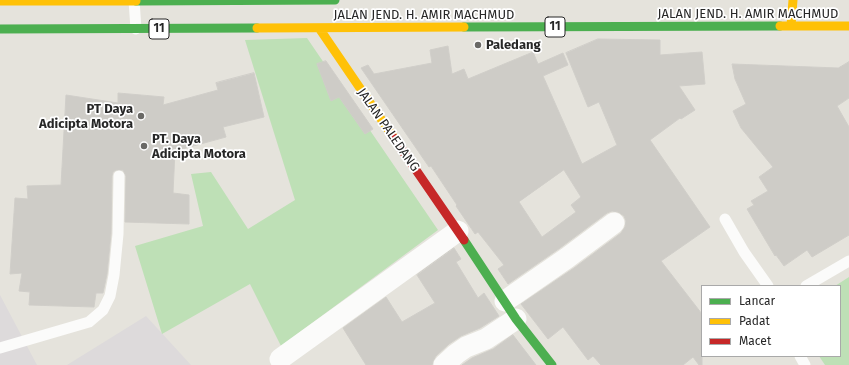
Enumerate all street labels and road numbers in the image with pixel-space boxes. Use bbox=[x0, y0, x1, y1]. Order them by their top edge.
street label: JALAN JEND. H. AMIR MACHMUD bbox=[658, 6, 838, 22]
street label: JALAN JEND. H. AMIR MACHMUD bbox=[334, 7, 514, 23]
road number: 11 bbox=[545, 17, 565, 37]
road number: 11 bbox=[149, 19, 169, 39]
street label: JALAN PALEDANG bbox=[353, 85, 423, 175]

